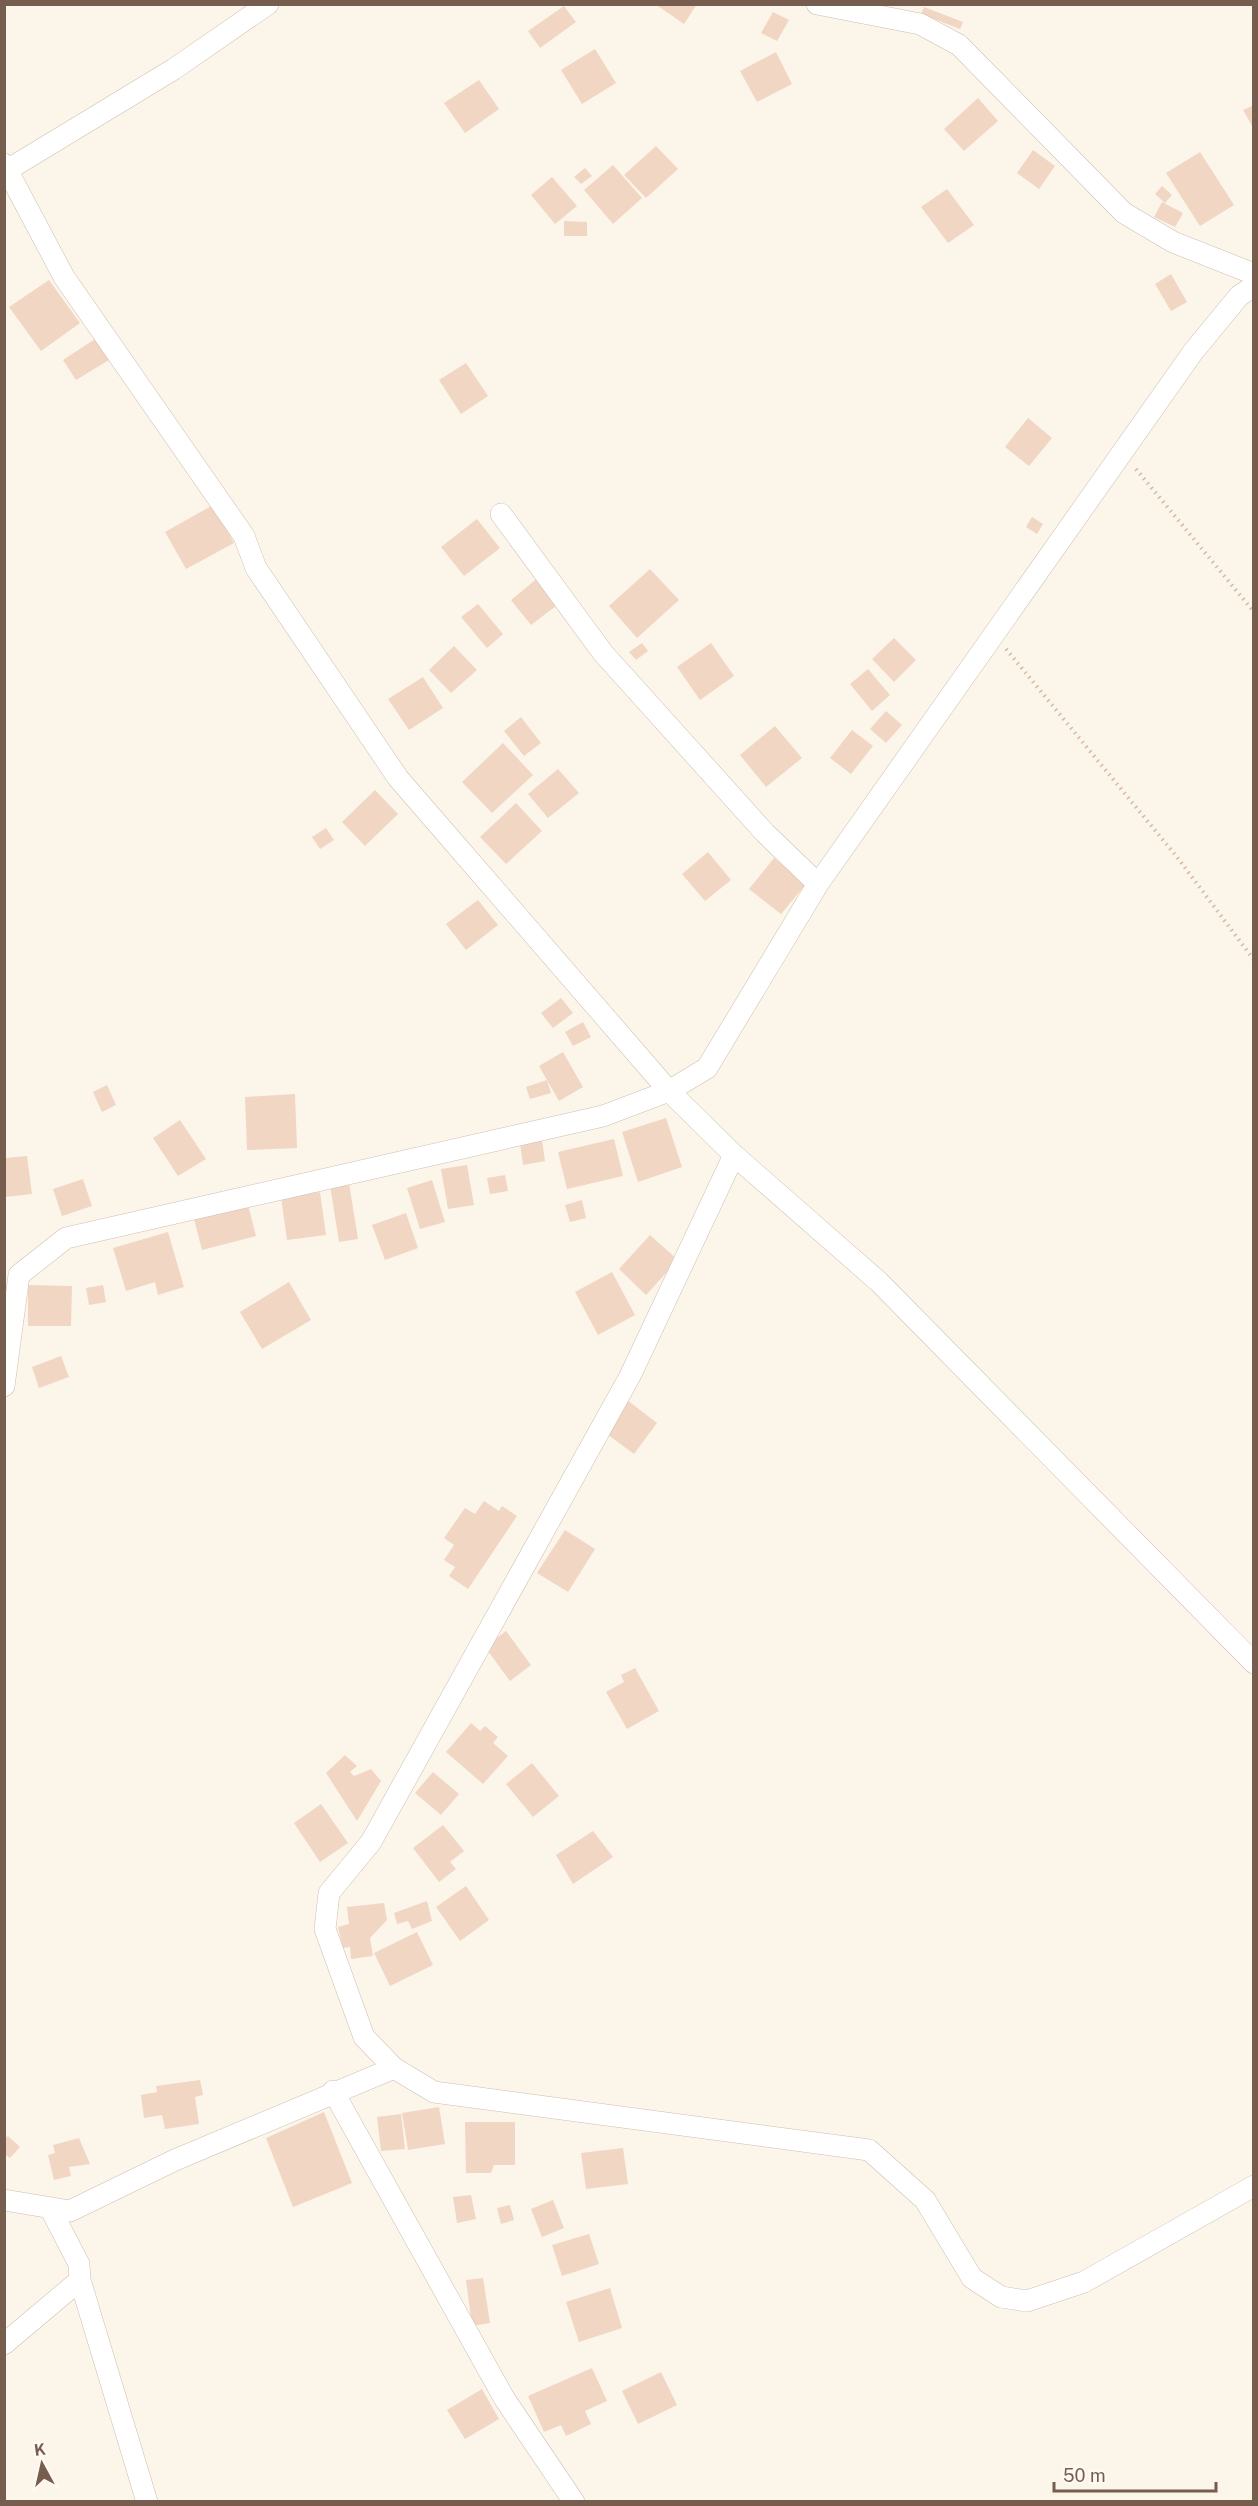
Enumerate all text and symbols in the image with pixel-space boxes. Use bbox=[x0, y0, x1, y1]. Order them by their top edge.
north arrow bbox=[12, 2434, 72, 2494]
text: K bbox=[33, 2439, 48, 2460]
scale bar bbox=[1054, 2455, 1216, 2493]
text: 50 m bbox=[1063, 2465, 1106, 2486]

